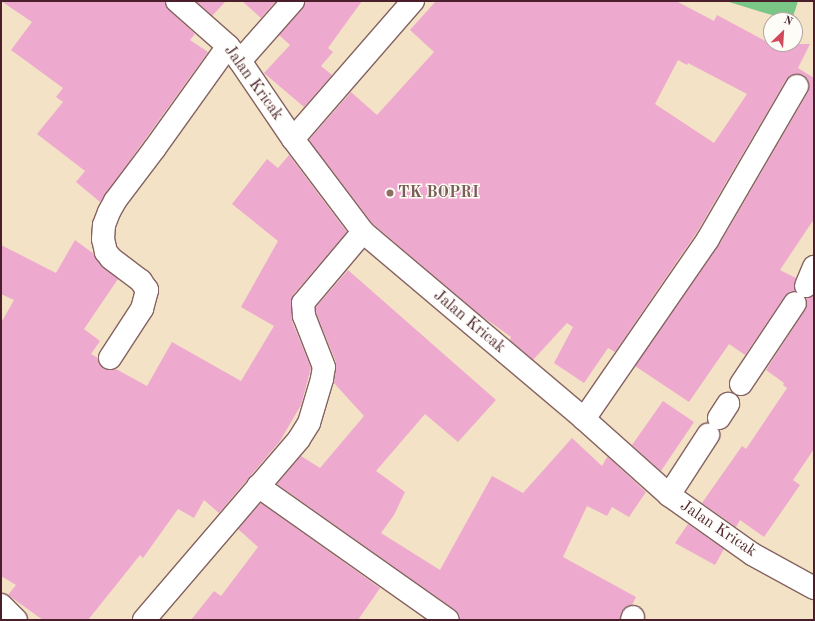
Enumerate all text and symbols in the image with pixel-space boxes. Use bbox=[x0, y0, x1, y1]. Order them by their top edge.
north arrow bbox=[763, 12, 803, 52]
text: N bbox=[782, 15, 794, 28]
street label: Jalan Kricak bbox=[219, 42, 287, 124]
place label: TK BOPRI bbox=[398, 183, 479, 203]
marker: TK BOPRI bbox=[385, 188, 395, 198]
street label: Jalan Kricak bbox=[429, 286, 509, 358]
street label: Jalan Kricak bbox=[676, 496, 760, 562]

